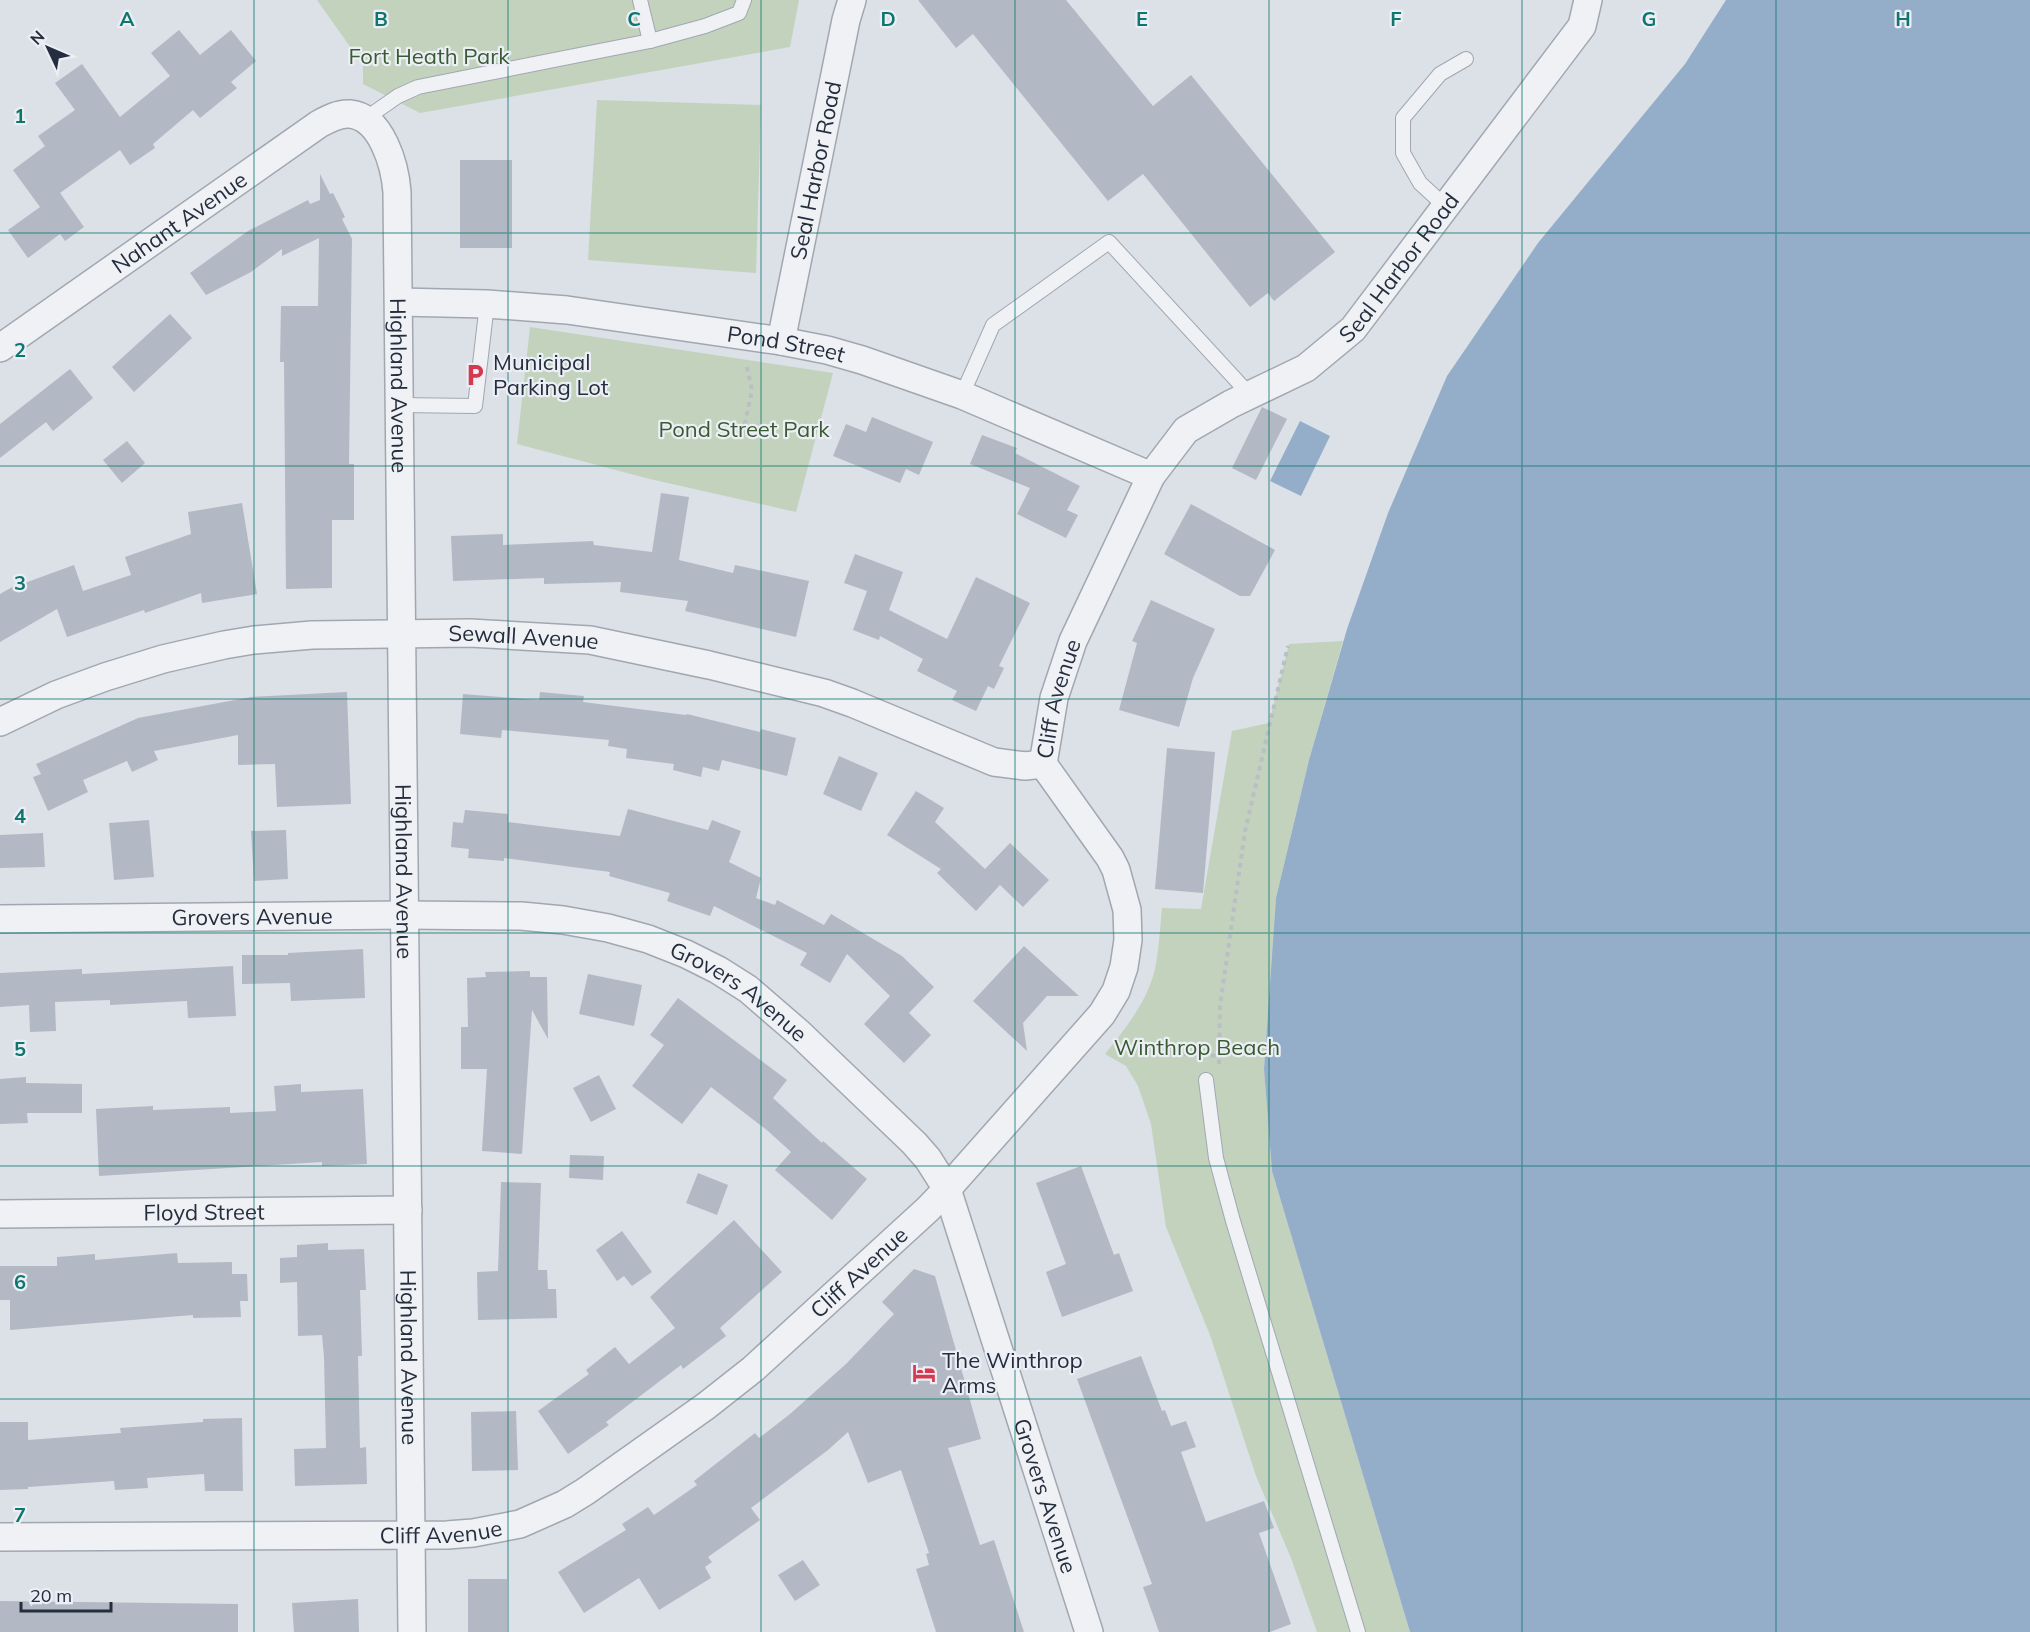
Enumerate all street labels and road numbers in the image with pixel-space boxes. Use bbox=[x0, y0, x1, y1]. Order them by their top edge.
street label: Seal Harbor Road bbox=[784, 79, 847, 262]
street label: Nahant Avenue bbox=[106, 165, 252, 279]
street label: Seal Harbor Road bbox=[1333, 187, 1465, 349]
street label: Highland Avenue bbox=[384, 298, 414, 473]
street label: Pond Street bbox=[725, 319, 849, 369]
street label: Sewall Avenue bbox=[448, 619, 601, 656]
street label: Cliff Avenue bbox=[1030, 635, 1087, 761]
street label: Highland Avenue bbox=[389, 784, 419, 959]
street label: Grovers Avenue bbox=[171, 902, 333, 931]
street label: Grovers Avenue bbox=[666, 935, 813, 1048]
street label: Floyd Street bbox=[143, 1197, 265, 1227]
street label: Cliff Avenue bbox=[804, 1221, 913, 1324]
street label: Highland Avenue bbox=[394, 1270, 424, 1445]
street label: Grovers Avenue bbox=[1007, 1415, 1083, 1577]
street label: Cliff Avenue bbox=[380, 1514, 504, 1549]

